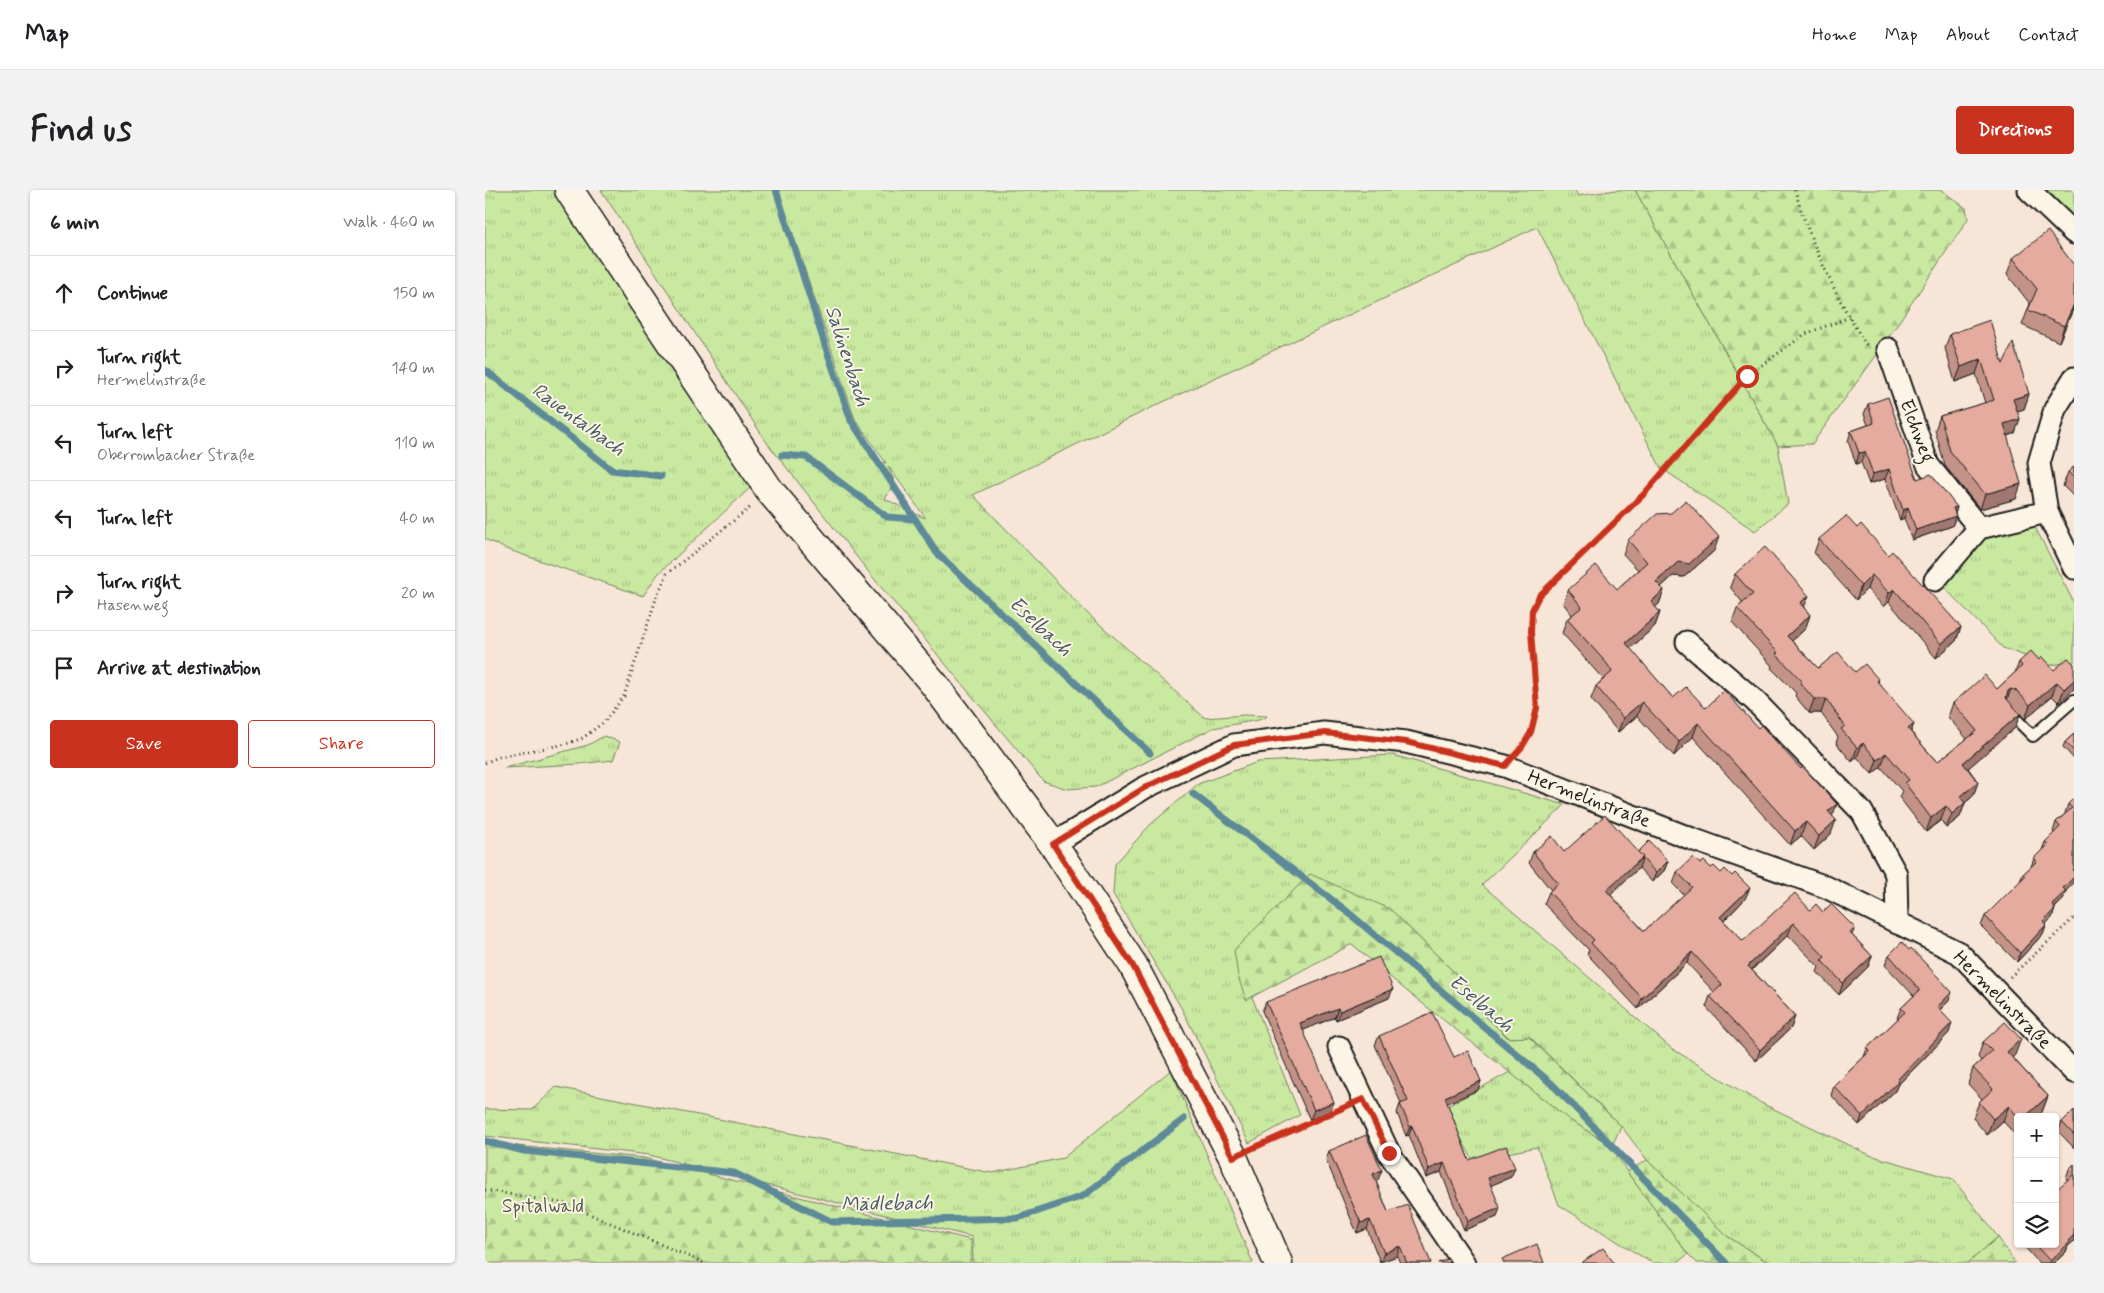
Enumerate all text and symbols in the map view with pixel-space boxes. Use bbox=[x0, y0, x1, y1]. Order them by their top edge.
text: Map bbox=[25, 19, 69, 50]
text: Home bbox=[1812, 23, 1857, 47]
text: Map bbox=[1885, 23, 1918, 47]
text: About bbox=[1946, 23, 1990, 47]
text: Contact bbox=[2018, 23, 2079, 47]
button: Directions bbox=[1956, 106, 2074, 154]
text: Find us bbox=[30, 107, 132, 153]
text: 6 min bbox=[50, 209, 100, 237]
text: Walk · 460 m bbox=[343, 212, 435, 233]
icon: ahead bbox=[50, 279, 78, 307]
text: Continue bbox=[97, 281, 168, 306]
text: 150 m bbox=[393, 283, 435, 304]
water label: Salinenbach bbox=[818, 302, 876, 410]
text: Turn right bbox=[97, 345, 181, 370]
icon: right bbox=[50, 354, 78, 382]
text: 140 m bbox=[391, 358, 435, 379]
route start bbox=[1736, 365, 1759, 388]
text: Hermelinstraße bbox=[97, 370, 206, 391]
water label: Rauentalbach bbox=[526, 377, 630, 463]
street label: Elchweg bbox=[1891, 396, 1940, 467]
text: Turn left bbox=[97, 420, 173, 445]
icon: left bbox=[50, 429, 78, 457]
text: 110 m bbox=[394, 433, 435, 454]
text: Oberrombacher Straße bbox=[97, 445, 255, 466]
icon: left bbox=[50, 504, 78, 532]
text: Turn left bbox=[97, 506, 173, 531]
text: 40 m bbox=[399, 508, 435, 529]
text: Turn right bbox=[97, 570, 181, 595]
icon: right bbox=[50, 579, 78, 607]
text: 20 m bbox=[401, 583, 435, 604]
water label: Eselbach bbox=[1003, 591, 1078, 663]
text: Hasenweg bbox=[97, 595, 169, 616]
icon: arrive bbox=[50, 654, 78, 682]
text: Arrive at destination bbox=[97, 656, 261, 681]
button: Save bbox=[50, 720, 238, 768]
button: Share bbox=[248, 720, 435, 768]
street label: Hermelinstraße bbox=[1524, 764, 1654, 834]
street label: Hermelinstraße bbox=[1947, 945, 2057, 1055]
water label: Eselbach bbox=[1443, 969, 1519, 1039]
map controls bbox=[2014, 1113, 2059, 1248]
button: + bbox=[2014, 1113, 2059, 1158]
route end bbox=[1378, 1142, 1401, 1165]
button: − bbox=[2014, 1158, 2059, 1203]
water label: Mädlebach bbox=[841, 1190, 934, 1218]
park label: Spitalwald bbox=[502, 1194, 584, 1219]
button: layers bbox=[2014, 1203, 2059, 1248]

